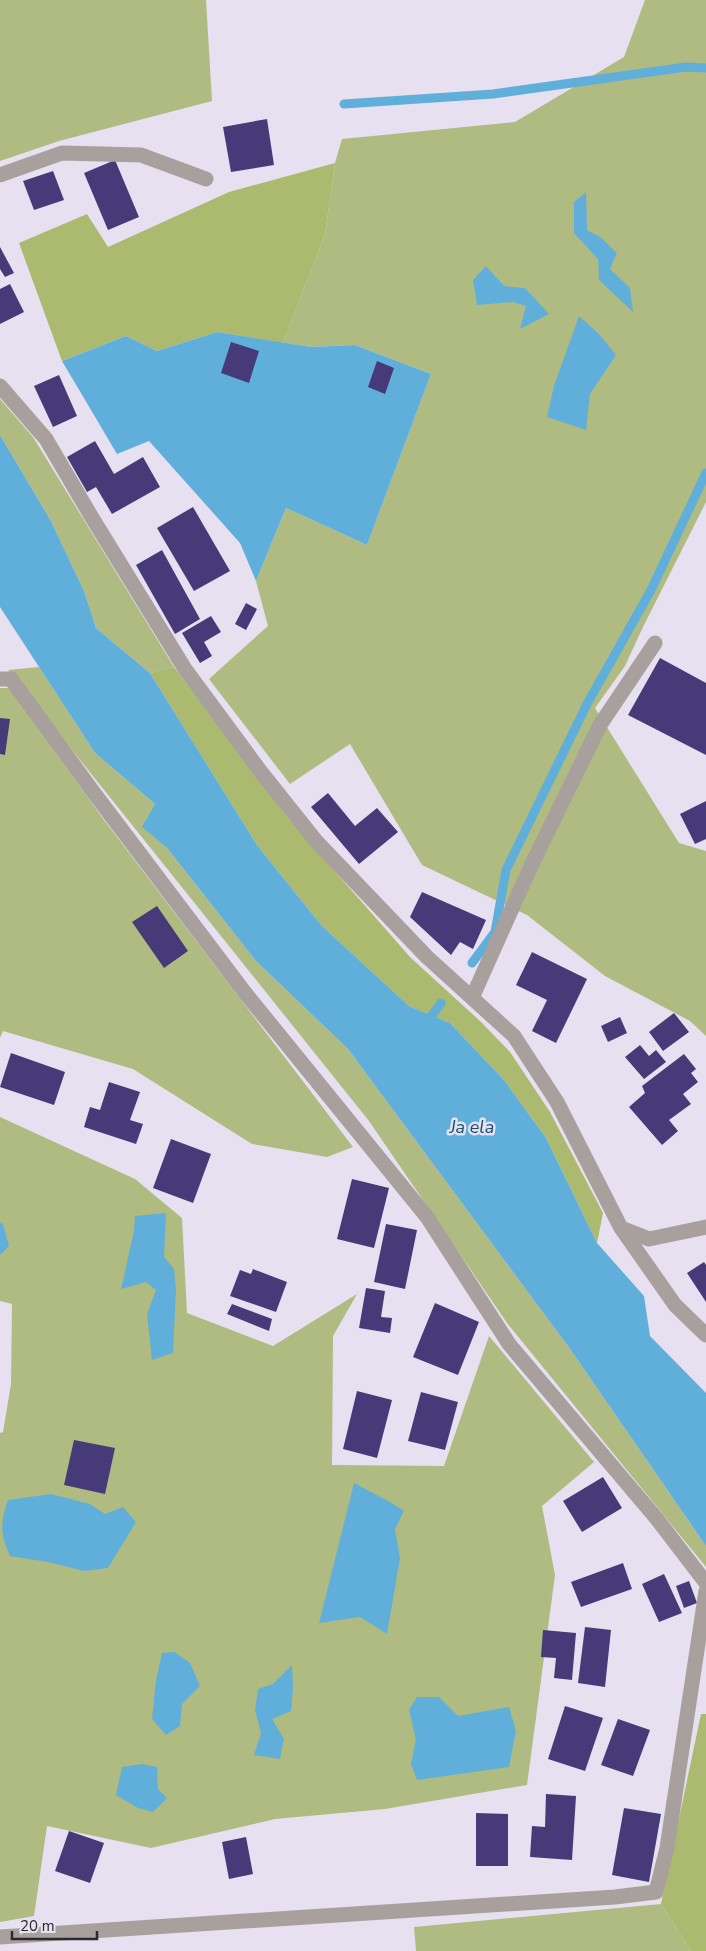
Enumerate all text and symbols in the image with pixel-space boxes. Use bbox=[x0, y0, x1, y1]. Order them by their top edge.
water label: Ja ela bbox=[449, 1115, 494, 1139]
scale bar bbox=[12, 1908, 98, 1940]
text: 20 m bbox=[20, 1916, 55, 1936]

